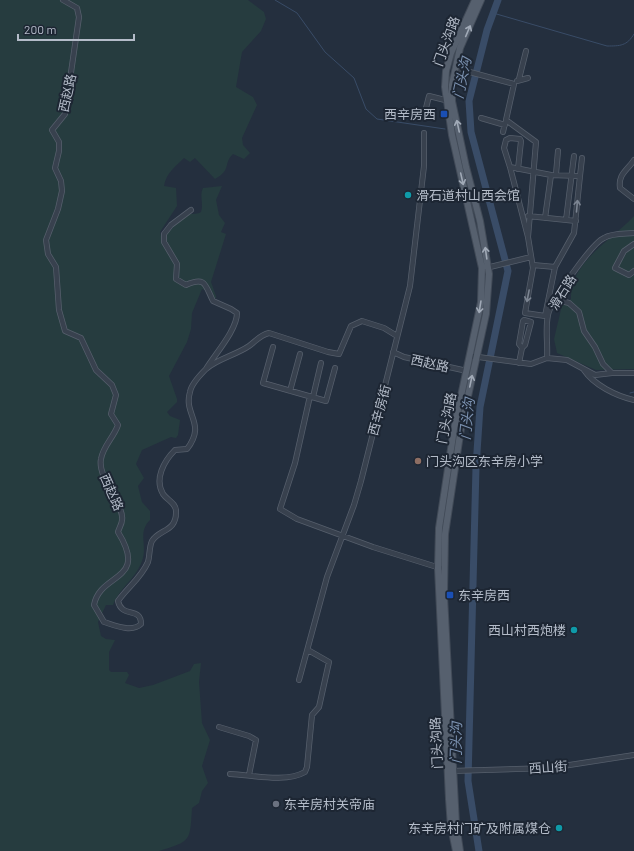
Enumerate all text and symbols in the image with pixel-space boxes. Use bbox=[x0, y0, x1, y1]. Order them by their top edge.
street label: 门头沟路 bbox=[430, 14, 462, 68]
scale bar bbox=[18, 16, 134, 42]
text: 200 m bbox=[24, 22, 56, 36]
one-way arrow bbox=[464, 25, 472, 37]
water label: 门头沟 bbox=[449, 54, 475, 100]
street label: 西赵路 bbox=[55, 72, 79, 114]
place label: 西辛房西 bbox=[384, 106, 436, 122]
marker: 西辛房西 bbox=[439, 109, 449, 119]
one-way arrow bbox=[453, 120, 461, 133]
one-way arrow bbox=[458, 172, 466, 185]
place label: 滑石道村山西会馆 bbox=[416, 187, 520, 203]
marker: 滑石道村山西会馆 bbox=[403, 190, 413, 200]
one-way arrow bbox=[573, 200, 581, 213]
one-way arrow bbox=[482, 247, 490, 260]
street label: 滑石路 bbox=[545, 271, 579, 313]
one-way arrow bbox=[524, 289, 532, 302]
one-way arrow bbox=[476, 300, 484, 313]
street label: 西赵路 bbox=[409, 351, 451, 375]
one-way arrow bbox=[468, 375, 476, 388]
street label: 西辛房街 bbox=[365, 383, 393, 437]
street label: 门头沟路 bbox=[433, 391, 459, 445]
water label: 门头沟 bbox=[456, 395, 477, 441]
place label: 门头沟区东辛房小学 bbox=[426, 453, 543, 469]
marker: 门头沟区东辛房小学 bbox=[413, 456, 423, 466]
street label: 西赵路 bbox=[97, 471, 127, 513]
place label: 东辛房西 bbox=[458, 587, 510, 603]
marker: 东辛房西 bbox=[445, 590, 455, 600]
place label: 西山村西炮楼 bbox=[488, 622, 566, 638]
marker: 西山村西炮楼 bbox=[569, 625, 579, 635]
street label: 门头沟路 bbox=[427, 717, 445, 769]
water label: 门头沟 bbox=[447, 720, 464, 764]
street label: 西山街 bbox=[528, 758, 568, 776]
place label: 东辛房村关帝庙 bbox=[284, 796, 375, 812]
marker: 东辛房村关帝庙 bbox=[271, 799, 281, 809]
place label: 东辛房村门矿及附属煤仓 bbox=[408, 820, 551, 836]
marker: 东辛房村门矿及附属煤仓 bbox=[554, 823, 564, 833]

